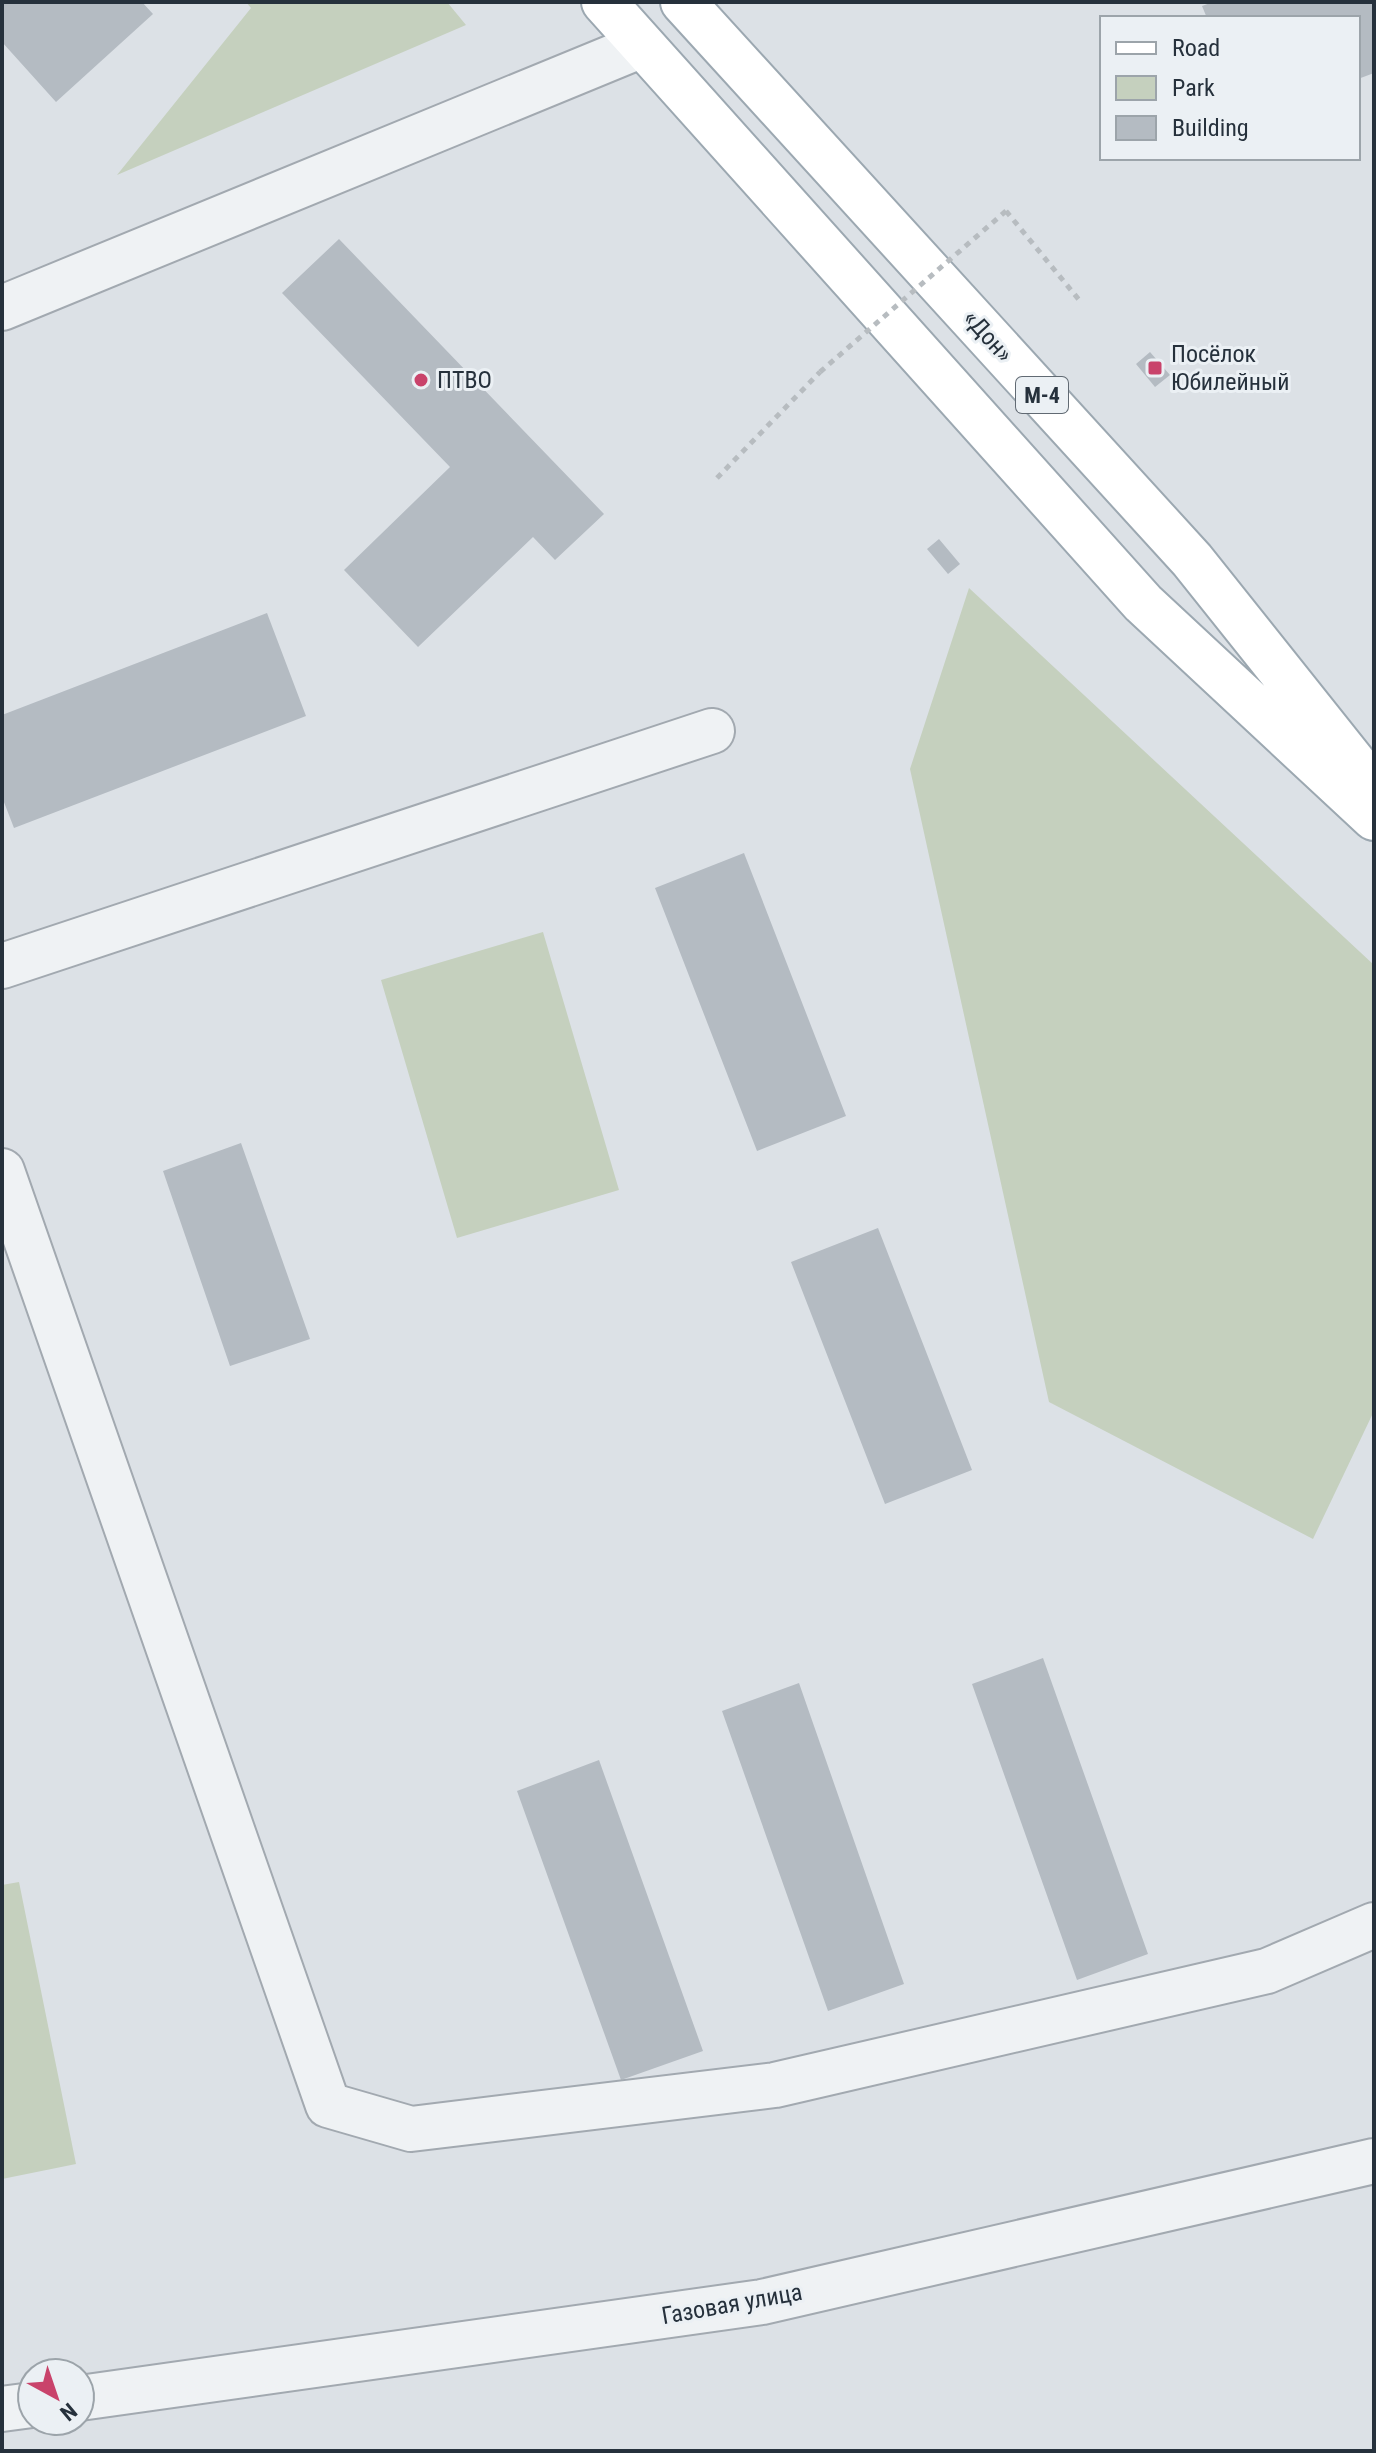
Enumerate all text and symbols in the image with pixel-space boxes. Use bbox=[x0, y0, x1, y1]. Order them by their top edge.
legend bbox=[1100, 16, 1360, 160]
text: Road bbox=[1172, 34, 1220, 62]
text: Park bbox=[1172, 74, 1215, 102]
text: Building bbox=[1172, 114, 1249, 142]
street label: «Дон» bbox=[957, 304, 1019, 368]
place label: Посёлок Юбилейный bbox=[1171, 340, 1290, 396]
marker: Посёлок Юбилейный bbox=[1146, 359, 1164, 377]
place label: ПТВО bbox=[437, 366, 492, 394]
marker: ПТВО bbox=[412, 371, 430, 389]
road number: М-4 bbox=[1016, 377, 1068, 413]
street label: Газовая улица bbox=[660, 2278, 804, 2330]
north arrow bbox=[16, 2357, 96, 2437]
text: N bbox=[55, 2398, 82, 2426]

